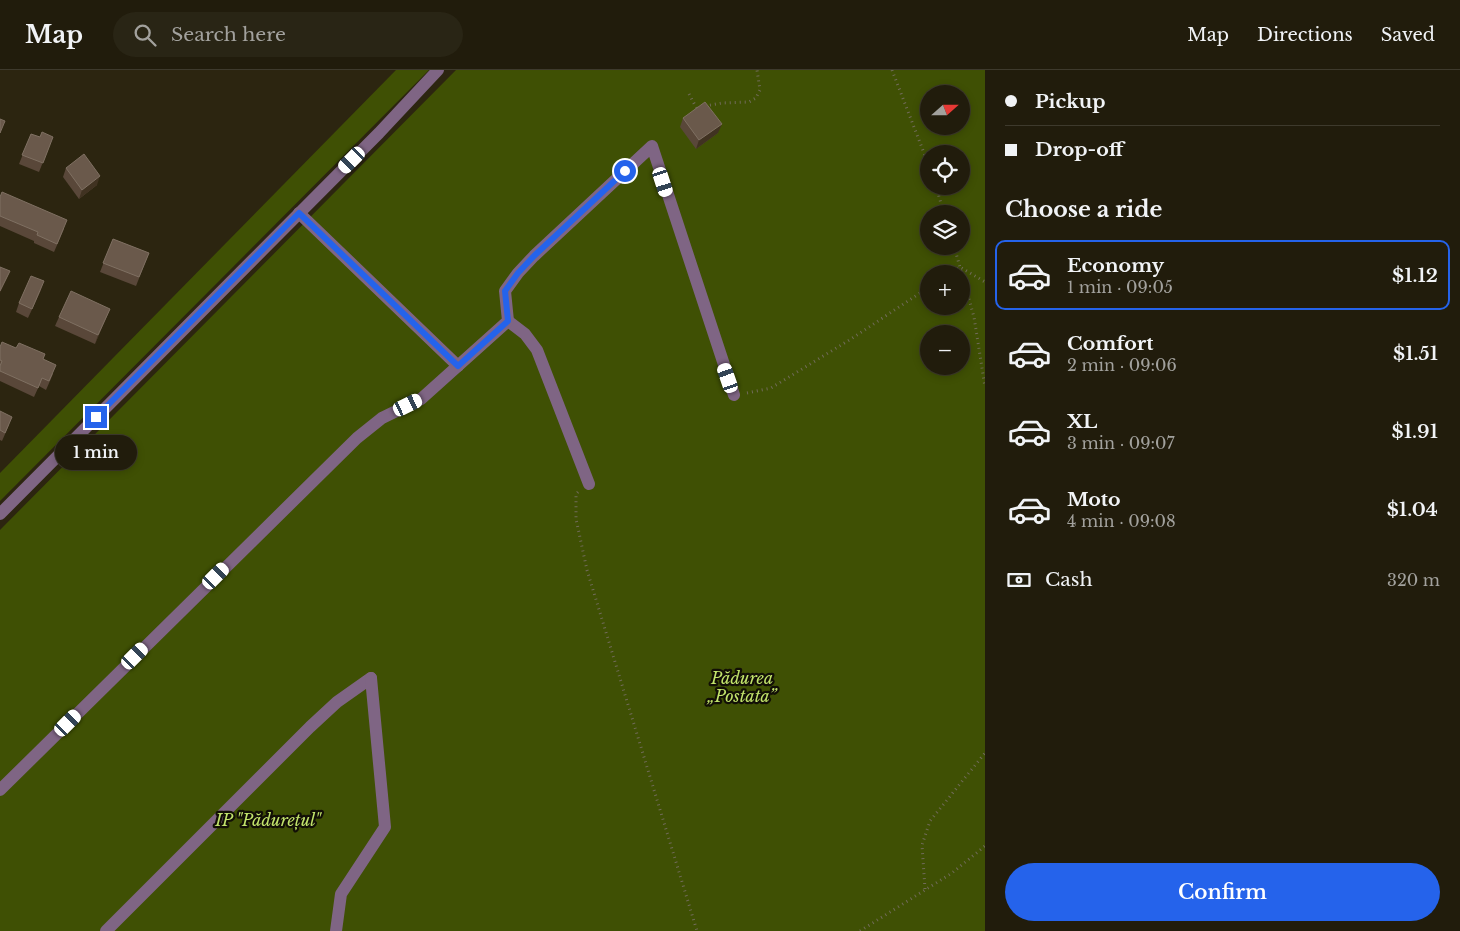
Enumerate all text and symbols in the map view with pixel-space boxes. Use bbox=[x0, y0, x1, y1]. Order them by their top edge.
search box bbox=[113, 12, 463, 57]
text: Map bbox=[25, 20, 83, 49]
icon: search bbox=[131, 21, 159, 49]
text: Search here bbox=[171, 23, 286, 46]
text: Map bbox=[1187, 24, 1229, 46]
text: Directions bbox=[1257, 24, 1353, 46]
text: Saved bbox=[1381, 24, 1435, 46]
north arrow bbox=[920, 85, 970, 135]
map controls bbox=[920, 85, 970, 375]
text: Pickup bbox=[1035, 90, 1106, 113]
text: Drop-off bbox=[1035, 138, 1124, 161]
car bbox=[336, 144, 367, 176]
button: locate bbox=[920, 145, 970, 195]
route start bbox=[614, 160, 636, 182]
car bbox=[651, 165, 674, 199]
text: Choose a ride bbox=[1005, 196, 1162, 223]
button: layers bbox=[920, 205, 970, 255]
icon: car bbox=[1007, 253, 1052, 298]
text: Economy bbox=[1067, 254, 1164, 277]
text: $1.12 bbox=[1392, 264, 1438, 287]
button: + bbox=[920, 265, 970, 315]
text: 1 min · 09:05 bbox=[1067, 277, 1173, 297]
button: − bbox=[920, 325, 970, 375]
icon: car bbox=[1007, 331, 1052, 376]
text: Comfort bbox=[1067, 332, 1154, 355]
text: $1.51 bbox=[1393, 342, 1438, 365]
text: 2 min · 09:06 bbox=[1067, 355, 1177, 375]
car bbox=[716, 361, 739, 395]
car bbox=[391, 392, 424, 418]
route end bbox=[85, 406, 107, 428]
icon: car bbox=[1007, 409, 1052, 454]
text: XL bbox=[1067, 410, 1097, 433]
text: $1.91 bbox=[1392, 420, 1438, 443]
text: 3 min · 09:07 bbox=[1067, 433, 1175, 453]
callout: 1 min bbox=[55, 434, 137, 470]
text: 1 min bbox=[73, 442, 119, 462]
icon: car bbox=[1007, 487, 1052, 532]
text: Moto bbox=[1067, 488, 1121, 511]
text: $1.04 bbox=[1387, 498, 1438, 521]
text: 4 min · 09:08 bbox=[1067, 511, 1176, 531]
car bbox=[200, 560, 231, 592]
icon: cash bbox=[1005, 566, 1033, 594]
text: Cash bbox=[1045, 568, 1092, 591]
text: 320 m bbox=[1387, 570, 1440, 590]
car bbox=[119, 640, 150, 672]
park label: Pădurea „Postata” bbox=[707, 668, 778, 706]
car bbox=[52, 707, 83, 739]
park label: IP "Pădurețul" bbox=[214, 810, 322, 831]
button: Confirm bbox=[1005, 863, 1440, 921]

